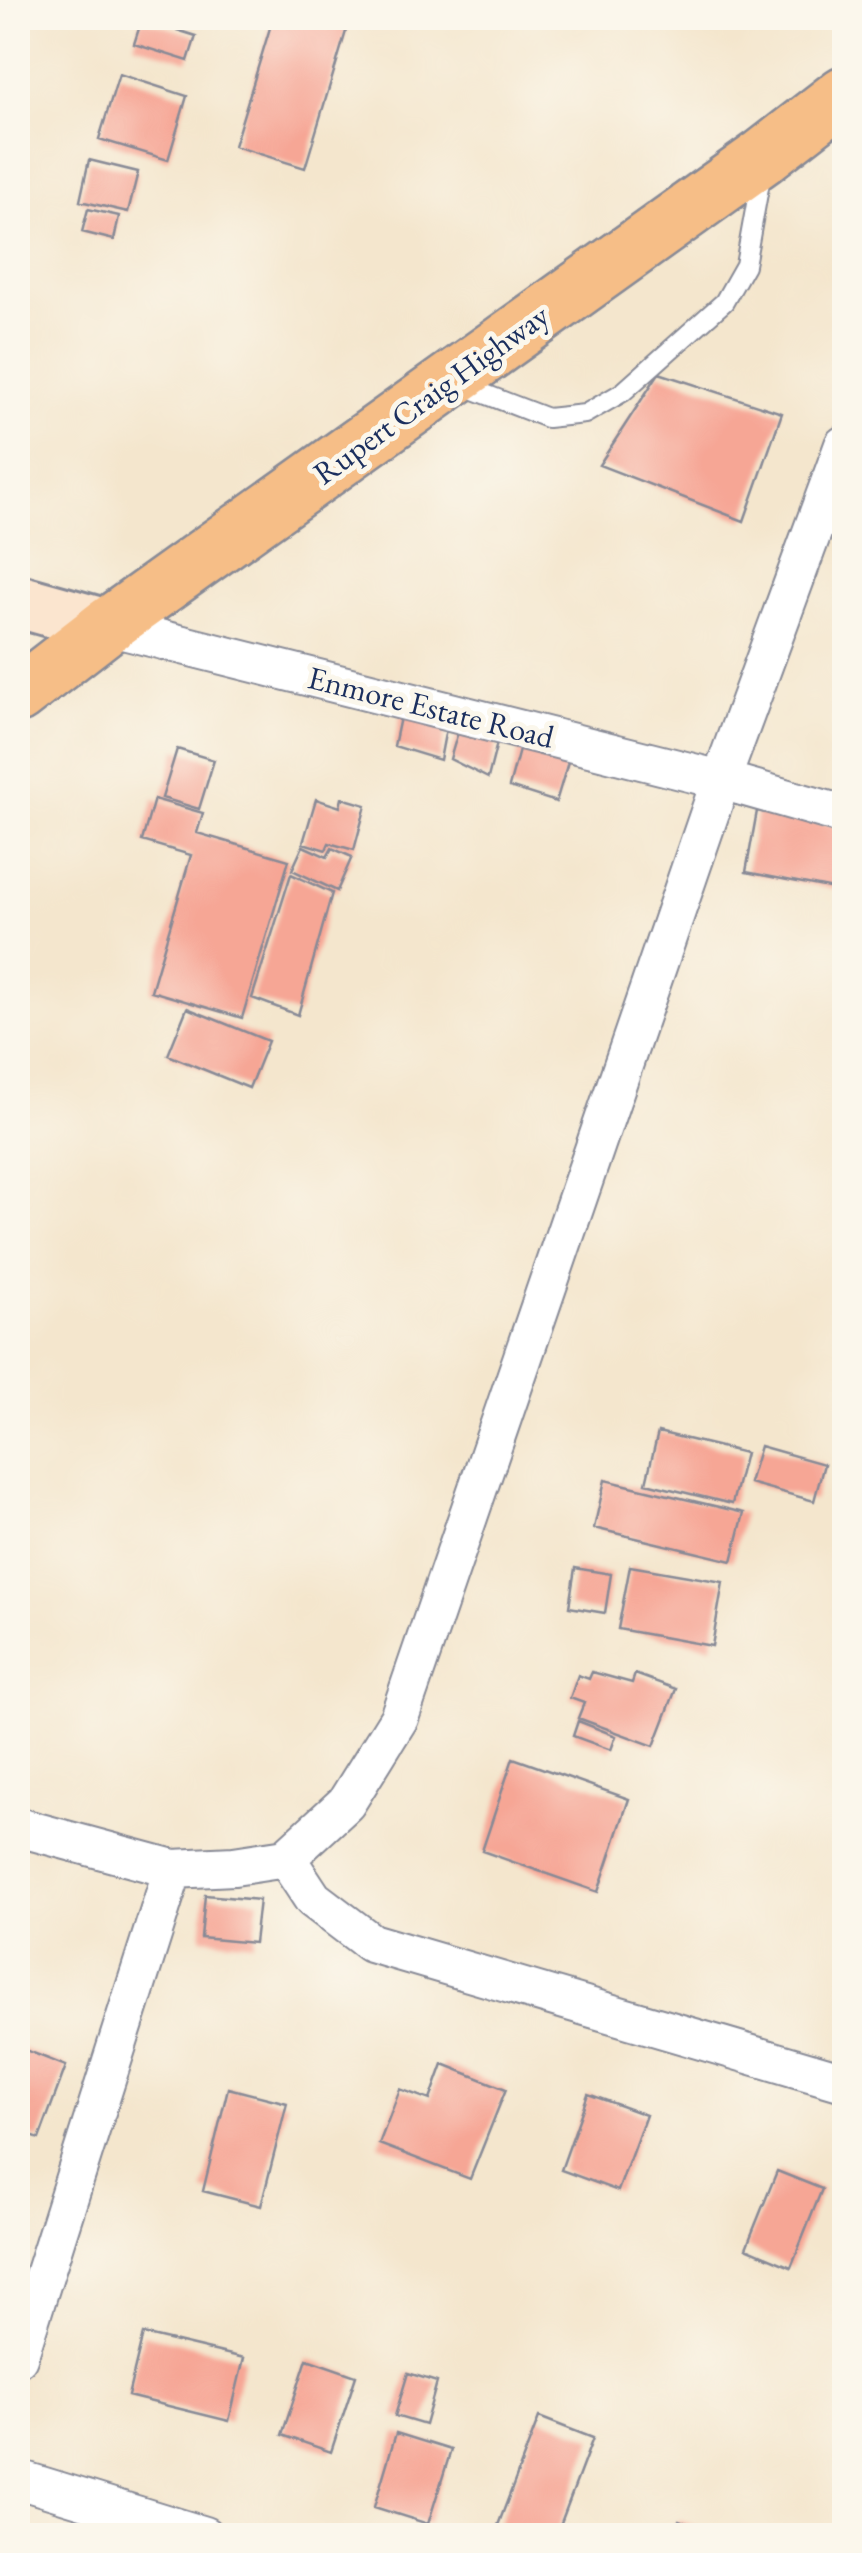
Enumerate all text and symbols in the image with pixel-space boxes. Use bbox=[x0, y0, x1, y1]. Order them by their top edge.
street label: Rupert Craig Highway bbox=[305, 294, 558, 494]
street label: Enmore Estate Road bbox=[303, 656, 559, 758]

